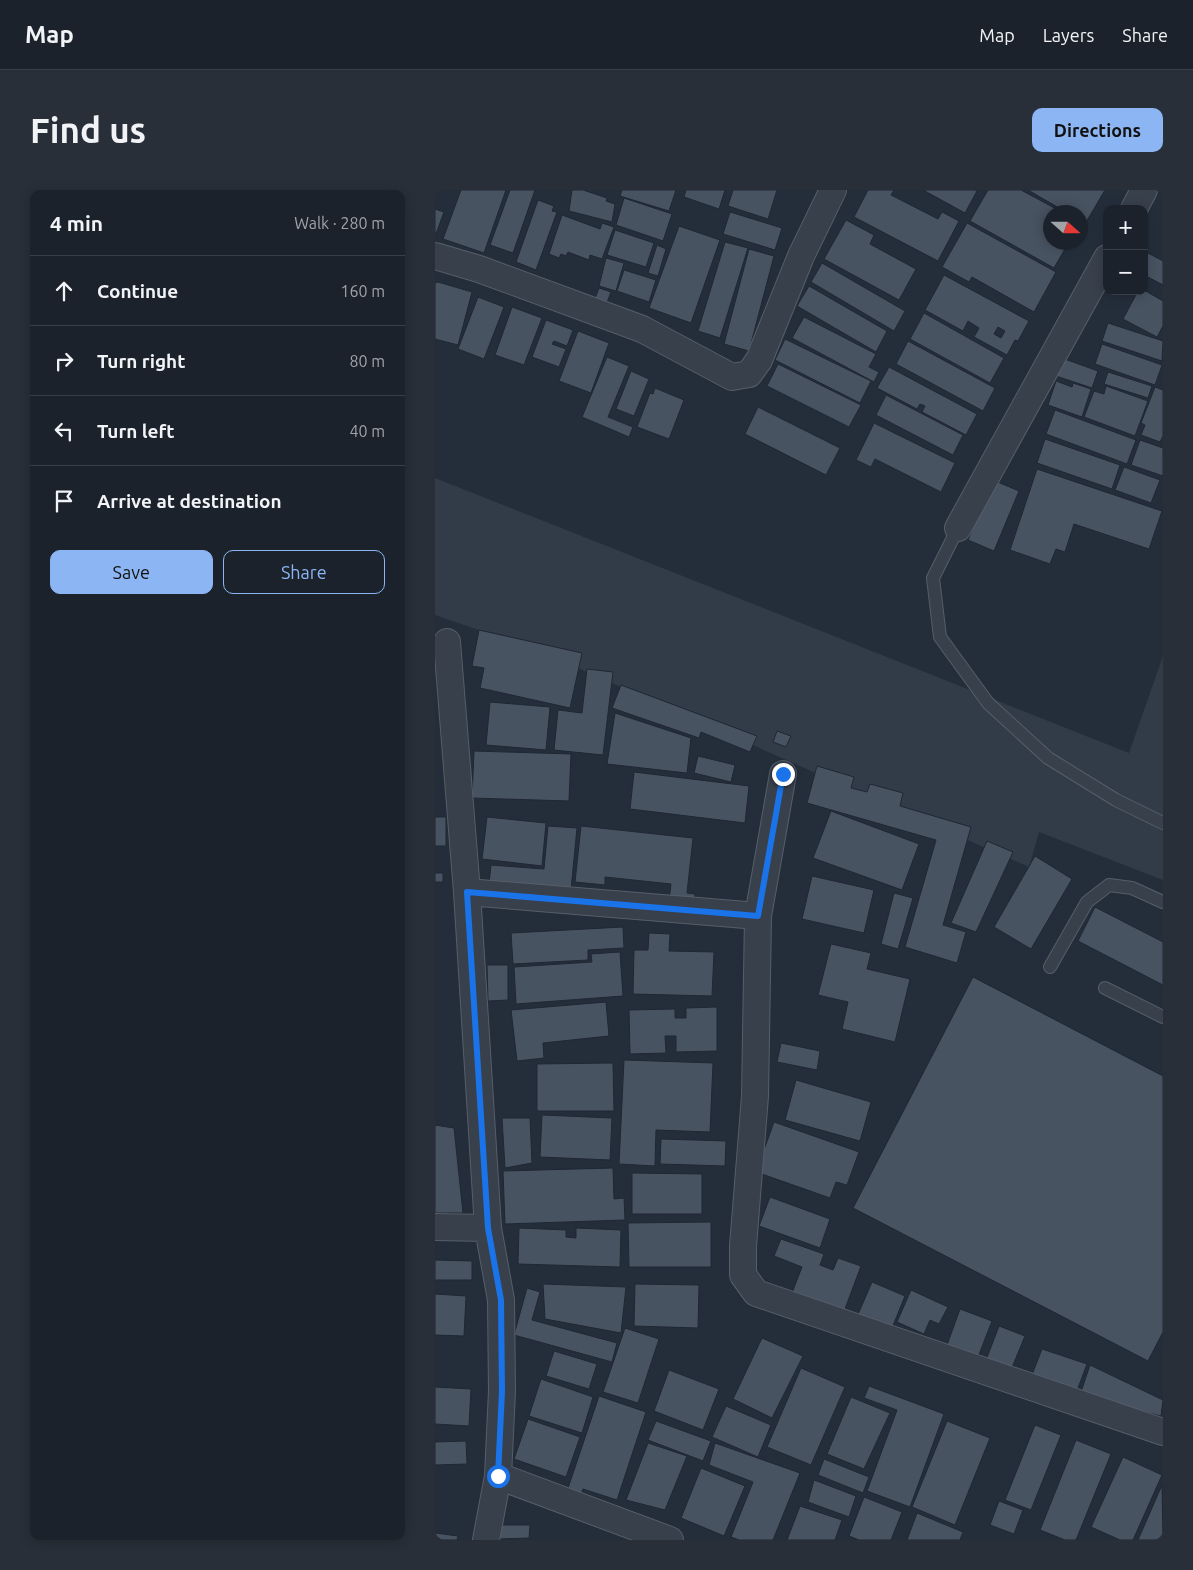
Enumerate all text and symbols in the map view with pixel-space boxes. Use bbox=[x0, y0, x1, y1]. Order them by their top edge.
text: Map bbox=[25, 21, 74, 48]
text: Map bbox=[979, 25, 1015, 45]
text: Layers bbox=[1043, 25, 1094, 45]
text: Share bbox=[1122, 25, 1168, 45]
button: Directions bbox=[1032, 108, 1163, 152]
text: Find us bbox=[30, 110, 146, 150]
north arrow bbox=[1043, 205, 1088, 250]
map controls bbox=[1103, 205, 1148, 295]
button: + bbox=[1103, 205, 1148, 250]
text: 4 min bbox=[50, 211, 103, 235]
text: Walk · 280 m bbox=[294, 214, 385, 232]
button: − bbox=[1103, 250, 1148, 295]
icon: ahead bbox=[50, 277, 78, 305]
text: Continue bbox=[97, 280, 178, 302]
text: 160 m bbox=[340, 282, 385, 300]
icon: right bbox=[50, 347, 78, 375]
text: Turn right bbox=[97, 350, 185, 372]
text: 80 m bbox=[349, 352, 385, 370]
icon: left bbox=[50, 417, 78, 445]
text: Turn left bbox=[97, 420, 175, 442]
text: 40 m bbox=[349, 422, 385, 440]
icon: arrive bbox=[50, 487, 78, 515]
text: Arrive at destination bbox=[97, 490, 282, 512]
button: Save bbox=[50, 550, 213, 594]
button: Share bbox=[223, 550, 385, 594]
route end bbox=[772, 763, 795, 786]
route start bbox=[487, 1465, 510, 1488]

